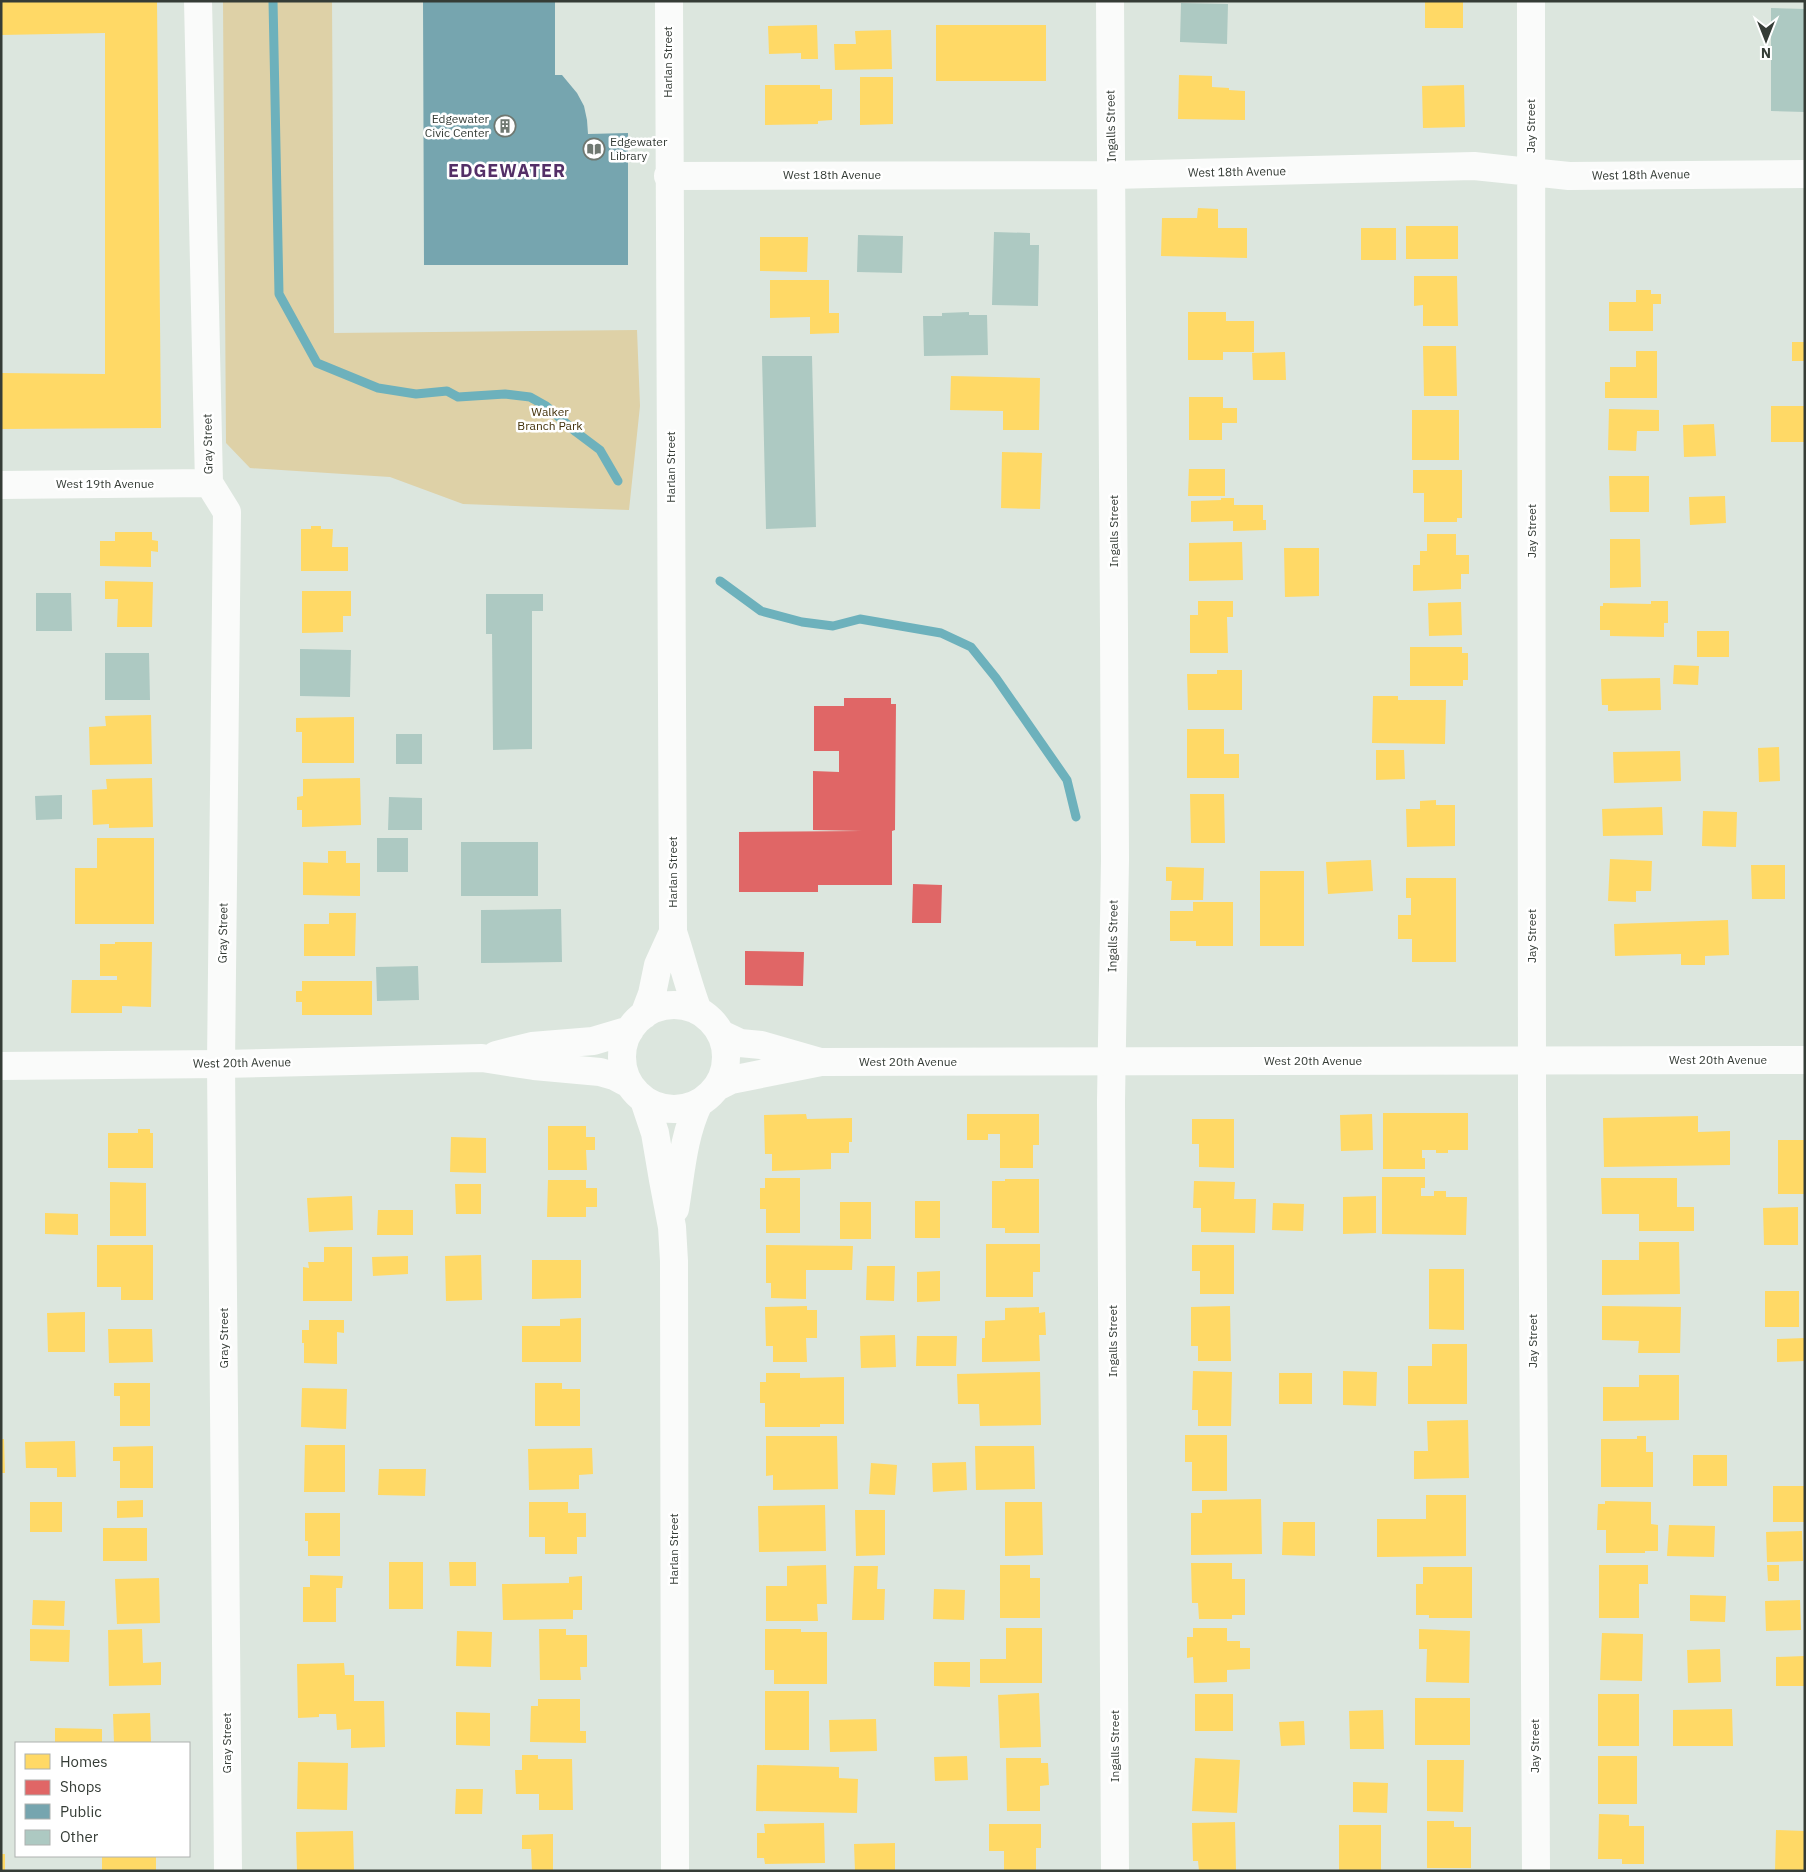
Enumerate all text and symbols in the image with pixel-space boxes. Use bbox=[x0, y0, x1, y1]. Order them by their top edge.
north arrow bbox=[1741, 15, 1791, 65]
street label: Harlan Street bbox=[660, 26, 675, 98]
text: N bbox=[1761, 44, 1771, 62]
street label: Ingalls Street bbox=[1102, 90, 1119, 162]
street label: Jay Street bbox=[1523, 99, 1538, 153]
place label: Edgewater Civic Center bbox=[425, 111, 490, 140]
building icon: Edgewater Civic Center bbox=[493, 114, 517, 138]
place label: Edgewater Library bbox=[610, 134, 668, 163]
library icon: Edgewater Library bbox=[582, 137, 606, 161]
district label: EDGEWATER bbox=[448, 159, 566, 182]
street label: West 18th Avenue bbox=[1188, 163, 1287, 180]
street label: West 18th Avenue bbox=[1592, 166, 1691, 183]
street label: West 18th Avenue bbox=[783, 167, 882, 182]
park label: Walker Branch Park bbox=[517, 404, 583, 433]
street label: Gray Street bbox=[199, 413, 216, 475]
street label: Harlan Street bbox=[663, 431, 678, 503]
street label: West 19th Avenue bbox=[56, 476, 155, 491]
street label: Ingalls Street bbox=[1106, 495, 1121, 567]
street label: Jay Street bbox=[1524, 504, 1539, 558]
street label: Harlan Street bbox=[665, 836, 680, 908]
street label: Ingalls Street bbox=[1104, 900, 1121, 972]
street label: Gray Street bbox=[214, 902, 231, 964]
street label: Jay Street bbox=[1524, 909, 1539, 963]
street label: West 20th Avenue bbox=[1669, 1052, 1768, 1067]
street label: West 20th Avenue bbox=[1264, 1053, 1363, 1068]
street label: West 20th Avenue bbox=[193, 1054, 292, 1071]
street label: West 20th Avenue bbox=[859, 1054, 958, 1069]
street label: Ingalls Street bbox=[1105, 1305, 1120, 1377]
street label: Gray Street bbox=[216, 1308, 231, 1368]
street label: Jay Street bbox=[1525, 1314, 1540, 1368]
street label: Harlan Street bbox=[666, 1513, 681, 1585]
street label: Ingalls Street bbox=[1107, 1710, 1122, 1782]
street label: Gray Street bbox=[219, 1713, 234, 1773]
street label: Jay Street bbox=[1527, 1719, 1542, 1773]
legend bbox=[15, 1742, 190, 1857]
text: Homes bbox=[60, 1752, 108, 1771]
text: Shops bbox=[60, 1777, 102, 1796]
text: Public bbox=[60, 1802, 102, 1821]
text: Other bbox=[60, 1827, 99, 1846]

